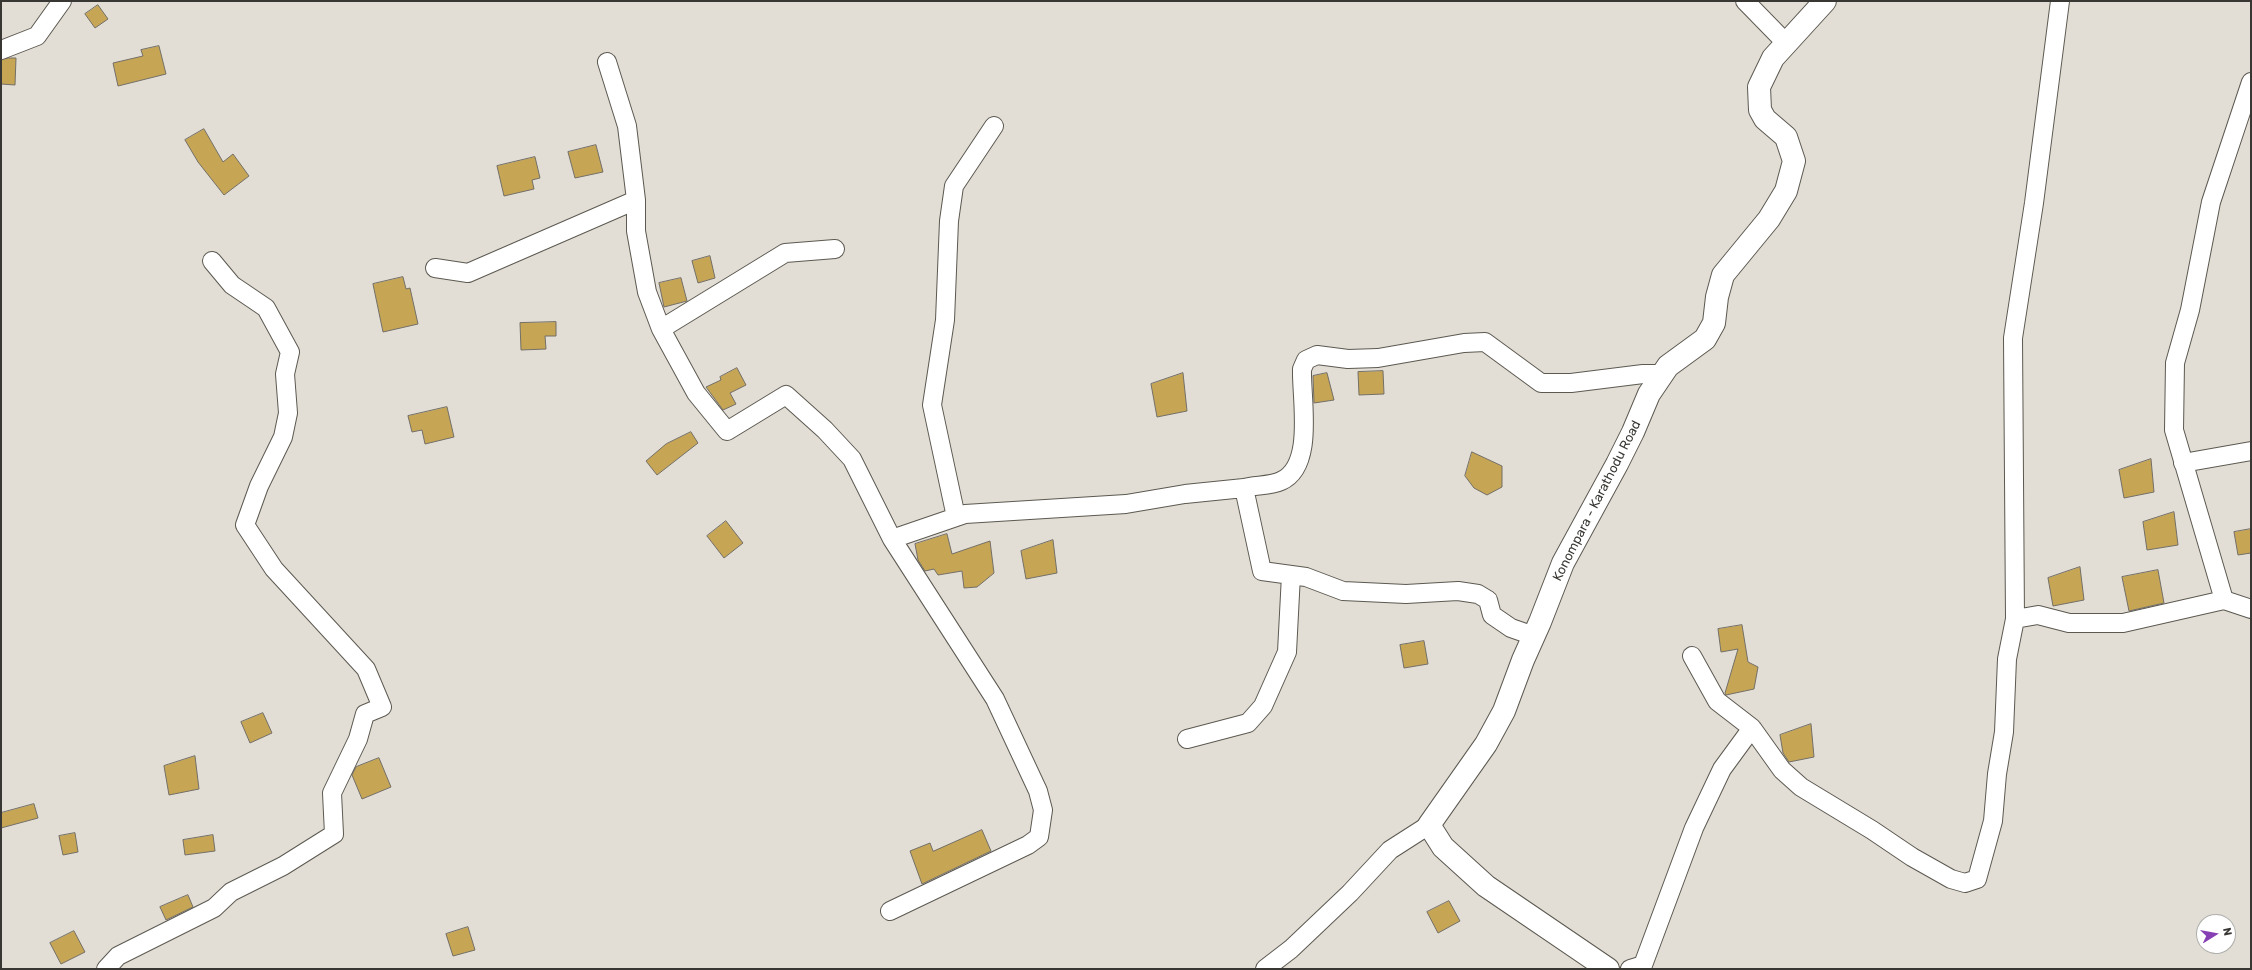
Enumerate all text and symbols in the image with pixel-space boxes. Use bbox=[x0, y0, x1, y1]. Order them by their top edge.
street label: Konompara - Karathodu Road bbox=[1550, 418, 1644, 584]
north arrow bbox=[2196, 914, 2236, 954]
text: N bbox=[2220, 927, 2234, 937]

